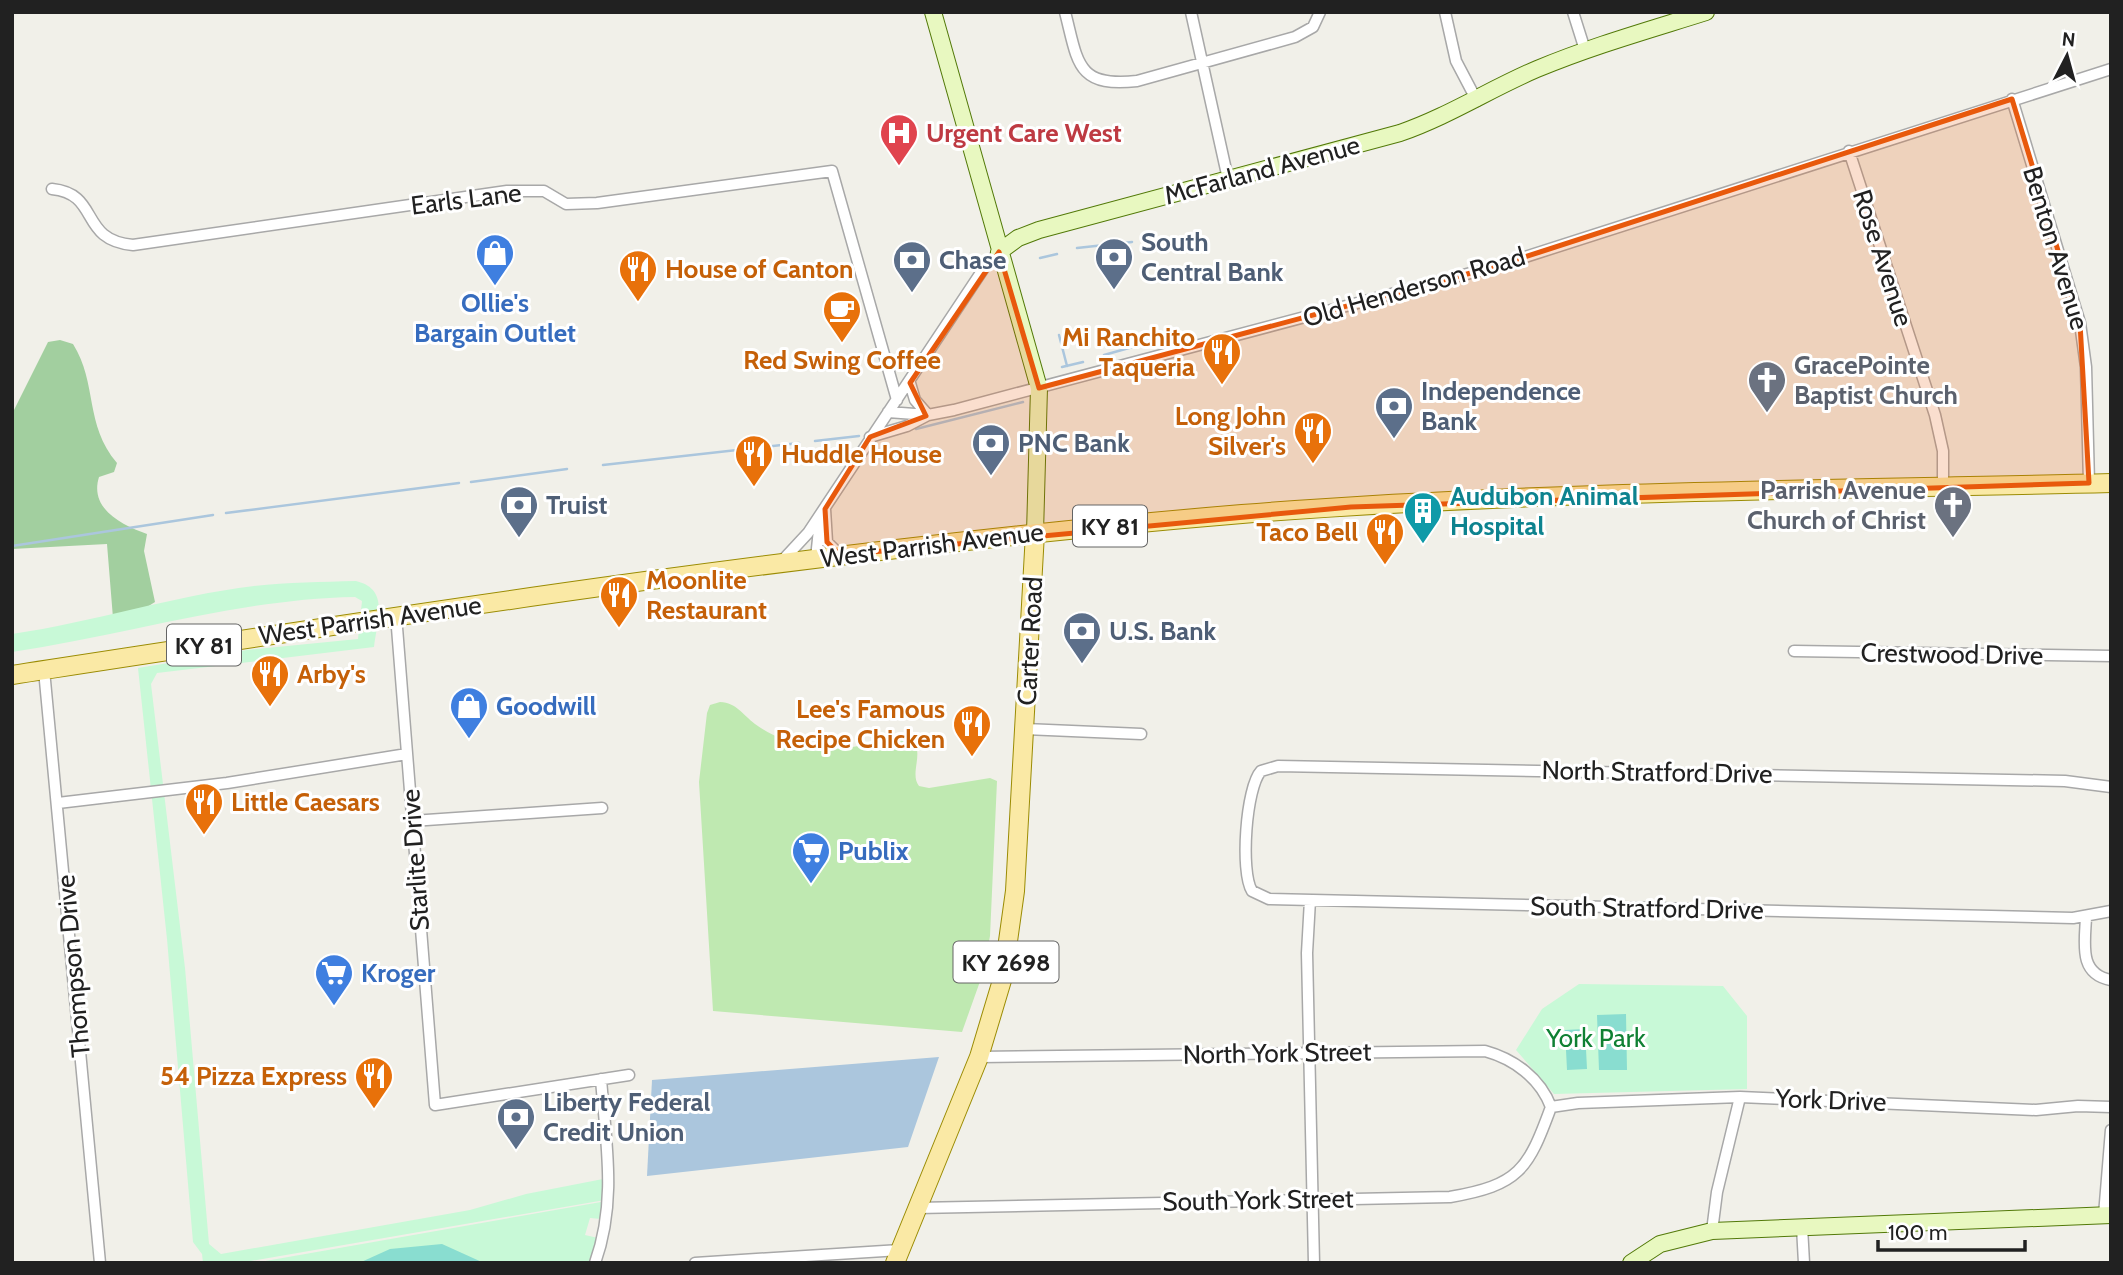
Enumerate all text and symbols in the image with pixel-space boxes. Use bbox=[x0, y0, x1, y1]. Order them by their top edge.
north arrow bbox=[2032, 21, 2102, 91]
text: N bbox=[2061, 27, 2077, 52]
hospital icon: Urgent Care West bbox=[878, 112, 920, 167]
place label: Urgent Care West bbox=[926, 117, 1122, 149]
street label: McFarland Avenue bbox=[1161, 129, 1363, 211]
street label: Benton Avenue bbox=[2016, 163, 2096, 333]
street label: Earls Lane bbox=[409, 176, 523, 222]
street label: Rose Avenue bbox=[1846, 186, 1920, 330]
place label: South Central Bank bbox=[1141, 226, 1284, 288]
shop icon: Ollie's Bargain Outlet bbox=[474, 232, 516, 287]
bank icon: South Central Bank bbox=[1093, 236, 1135, 291]
bank icon: Chase bbox=[891, 239, 933, 294]
street label: Old Henderson Road bbox=[1299, 240, 1529, 334]
place label: Chase bbox=[939, 244, 1007, 276]
restaurant icon: House of Canton bbox=[617, 248, 659, 303]
place label: House of Canton bbox=[665, 253, 853, 285]
place label: Ollie's Bargain Outlet bbox=[414, 287, 576, 349]
cafe icon: Red Swing Coffee bbox=[821, 289, 863, 344]
place label: Mi Ranchito Taqueria bbox=[1062, 321, 1195, 383]
restaurant icon: Mi Ranchito Taqueria bbox=[1201, 331, 1243, 386]
place label: Red Swing Coffee bbox=[743, 344, 941, 376]
place label: GracePointe Baptist Church bbox=[1794, 349, 1958, 411]
church icon: GracePointe Baptist Church bbox=[1746, 359, 1788, 414]
place label: Independence Bank bbox=[1421, 375, 1581, 437]
bank icon: Independence Bank bbox=[1373, 385, 1415, 440]
place label: Long John Silver's bbox=[1175, 400, 1286, 462]
restaurant icon: Long John Silver's bbox=[1292, 410, 1334, 465]
bank icon: PNC Bank bbox=[970, 422, 1012, 477]
place label: PNC Bank bbox=[1018, 427, 1130, 459]
restaurant icon: Huddle House bbox=[733, 433, 775, 488]
place label: Huddle House bbox=[781, 438, 942, 470]
place label: Parrish Avenue Church of Christ bbox=[1747, 474, 1926, 536]
place label: Audubon Animal Hospital bbox=[1450, 480, 1639, 542]
bank icon: Truist bbox=[498, 484, 540, 539]
church icon: Parrish Avenue Church of Christ bbox=[1932, 484, 1974, 539]
place label: Truist bbox=[546, 489, 607, 521]
building icon: Audubon Animal Hospital bbox=[1402, 490, 1444, 545]
road number: KY 81 bbox=[1073, 505, 1147, 546]
restaurant icon: Taco Bell bbox=[1364, 511, 1406, 566]
street label: West Parrish Avenue bbox=[819, 515, 1045, 575]
place label: Taco Bell bbox=[1256, 516, 1358, 548]
place label: Moonlite Restaurant bbox=[646, 564, 767, 626]
restaurant icon: Moonlite Restaurant bbox=[598, 574, 640, 629]
street label: Carter Road bbox=[1011, 576, 1049, 706]
street label: West Parrish Avenue bbox=[257, 589, 483, 651]
bank icon: U.S. Bank bbox=[1061, 610, 1103, 665]
place label: U.S. Bank bbox=[1109, 615, 1216, 647]
road number: KY 81 bbox=[167, 624, 241, 666]
street label: Crestwood Drive bbox=[1861, 636, 2043, 672]
restaurant icon: Arby's bbox=[249, 653, 291, 708]
place label: Arby's bbox=[297, 658, 366, 690]
shop icon: Goodwill bbox=[448, 685, 490, 740]
place label: Goodwill bbox=[496, 690, 597, 722]
place label: Lee's Famous Recipe Chicken bbox=[776, 693, 945, 755]
restaurant icon: Lee's Famous Recipe Chicken bbox=[951, 703, 993, 758]
street label: North Stratford Drive bbox=[1541, 754, 1773, 790]
restaurant icon: Little Caesars bbox=[183, 781, 225, 836]
place label: Little Caesars bbox=[231, 786, 380, 818]
street label: Starlite Drive bbox=[394, 788, 436, 932]
supermarket icon: Publix bbox=[790, 830, 832, 885]
place label: Publix bbox=[838, 835, 909, 867]
street label: Thompson Drive bbox=[49, 873, 97, 1059]
street label: South Stratford Drive bbox=[1530, 890, 1764, 926]
road number: KY 2698 bbox=[954, 942, 1058, 982]
supermarket icon: Kroger bbox=[313, 952, 355, 1007]
place label: Kroger bbox=[361, 957, 436, 989]
park label: York Park bbox=[1545, 1022, 1646, 1054]
street label: North York Street bbox=[1182, 1035, 1372, 1071]
restaurant icon: 54 Pizza Express bbox=[353, 1055, 395, 1110]
place label: 54 Pizza Express bbox=[160, 1060, 347, 1092]
street label: York Drive bbox=[1774, 1082, 1887, 1118]
place label: Liberty Federal Credit Union bbox=[543, 1086, 711, 1148]
bank icon: Liberty Federal Credit Union bbox=[495, 1096, 537, 1151]
street label: South York Street bbox=[1162, 1182, 1354, 1218]
scale bar bbox=[1878, 1208, 2025, 1252]
text: 100 m bbox=[1888, 1220, 1947, 1245]

